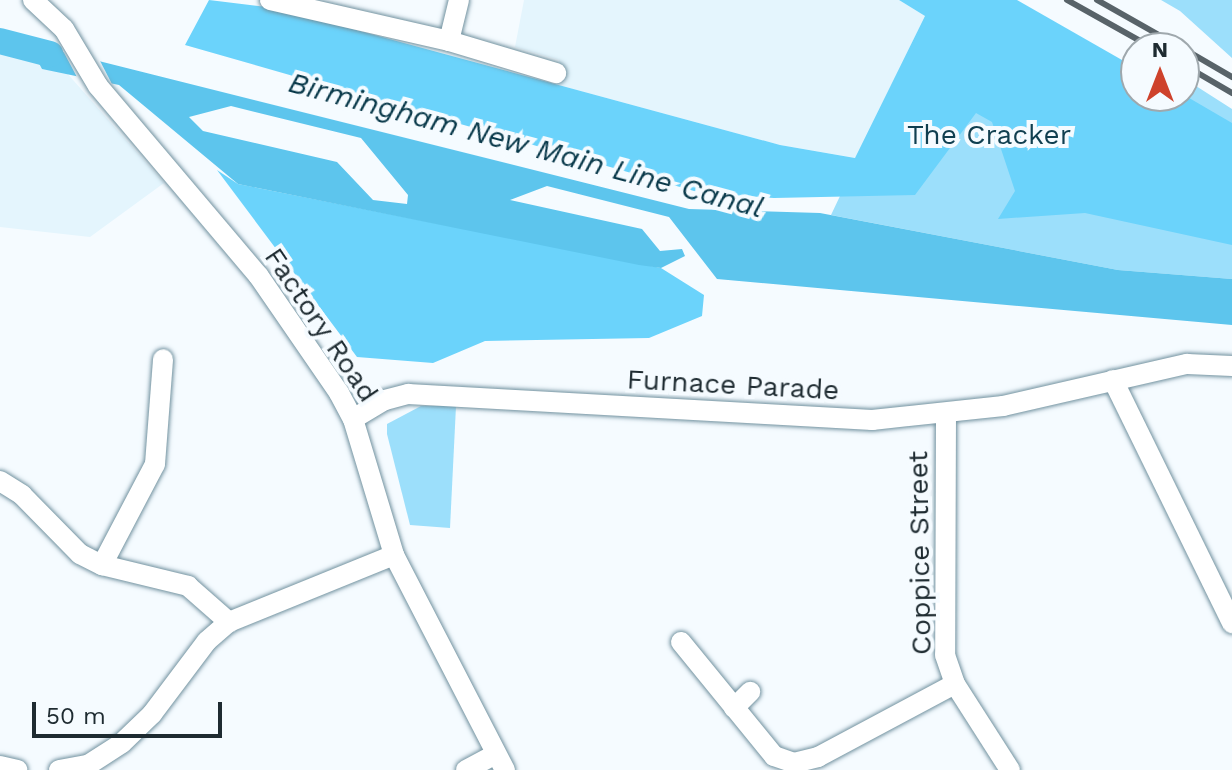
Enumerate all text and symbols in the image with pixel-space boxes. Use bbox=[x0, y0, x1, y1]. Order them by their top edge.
north arrow bbox=[1120, 32, 1200, 112]
text: N bbox=[1152, 37, 1168, 62]
water label: Birmingham New Main Line Canal bbox=[284, 64, 768, 226]
park label: The Cracker bbox=[907, 118, 1071, 152]
street label: Factory Road bbox=[257, 241, 385, 409]
street label: Furnace Parade bbox=[626, 363, 840, 407]
street label: Coppice Street bbox=[901, 451, 939, 655]
scale bar bbox=[36, 686, 226, 736]
text: 50 m bbox=[46, 702, 106, 730]

